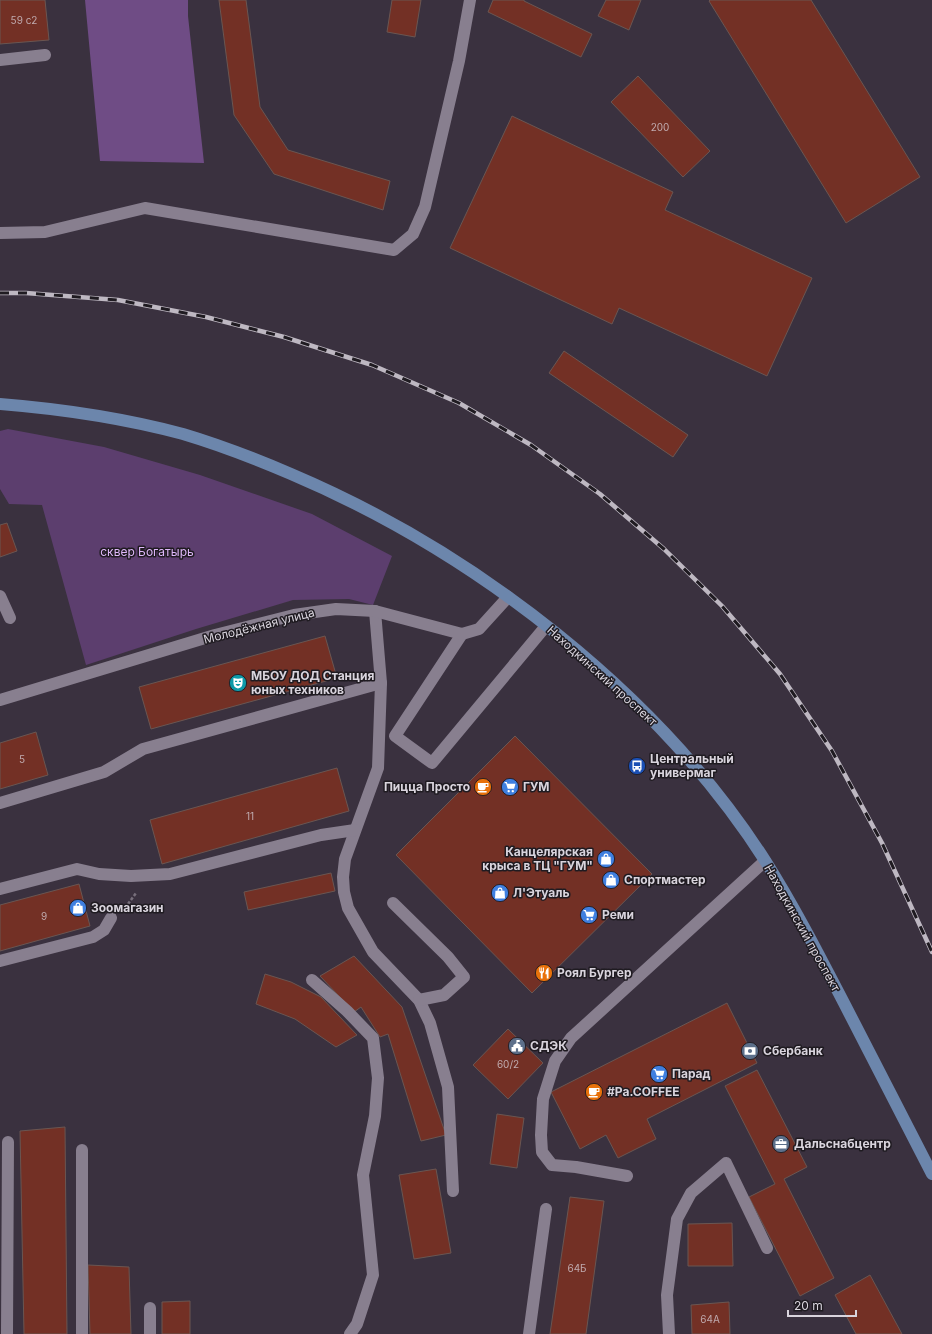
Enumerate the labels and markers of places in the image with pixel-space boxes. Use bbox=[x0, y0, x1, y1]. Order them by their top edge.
place label: МБОУ ДОД Станция юных техников bbox=[251, 668, 374, 697]
theatre icon: МБОУ ДОД Станция юных техников bbox=[228, 673, 248, 693]
place label: Центральный универмаг bbox=[650, 751, 734, 780]
bus stop icon: Центральный универмаг bbox=[627, 756, 647, 776]
cafe icon: Пицца Просто bbox=[473, 777, 493, 797]
supermarket icon: ГУМ bbox=[500, 777, 520, 797]
place label: Пицца Просто bbox=[384, 779, 470, 794]
place label: ГУМ bbox=[523, 779, 550, 794]
place label: Канцелярская крыса в ТЦ "ГУМ" bbox=[482, 844, 593, 873]
shop icon: Канцелярская крыса в ТЦ "ГУМ" bbox=[596, 849, 616, 869]
shop icon: Спортмастер bbox=[601, 870, 621, 890]
place label: Спортмастер bbox=[624, 872, 706, 887]
shop icon: Л'Этуаль bbox=[490, 883, 510, 903]
place label: Л'Этуаль bbox=[513, 885, 570, 900]
shop icon: Зоомагазин bbox=[68, 898, 88, 918]
place label: Зоомагазин bbox=[91, 900, 164, 915]
supermarket icon: Реми bbox=[579, 905, 599, 925]
place label: Реми bbox=[602, 907, 634, 922]
restaurant icon: Роял Бургер bbox=[534, 963, 554, 983]
place label: Роял Бургер bbox=[557, 965, 632, 980]
public building icon: СДЭК bbox=[507, 1036, 527, 1056]
place label: СДЭК bbox=[530, 1038, 567, 1053]
bank icon: Сбербанк bbox=[740, 1041, 760, 1061]
place label: Сбербанк bbox=[763, 1043, 823, 1058]
supermarket icon: Парад bbox=[649, 1064, 669, 1084]
place label: Парад bbox=[672, 1066, 711, 1081]
cafe icon: #Pa.COFFEE bbox=[584, 1082, 604, 1102]
place label: #Pa.COFFEE bbox=[607, 1084, 680, 1099]
office icon: Дальснабцентр bbox=[771, 1134, 791, 1154]
place label: Дальснабцентр bbox=[794, 1136, 891, 1151]

